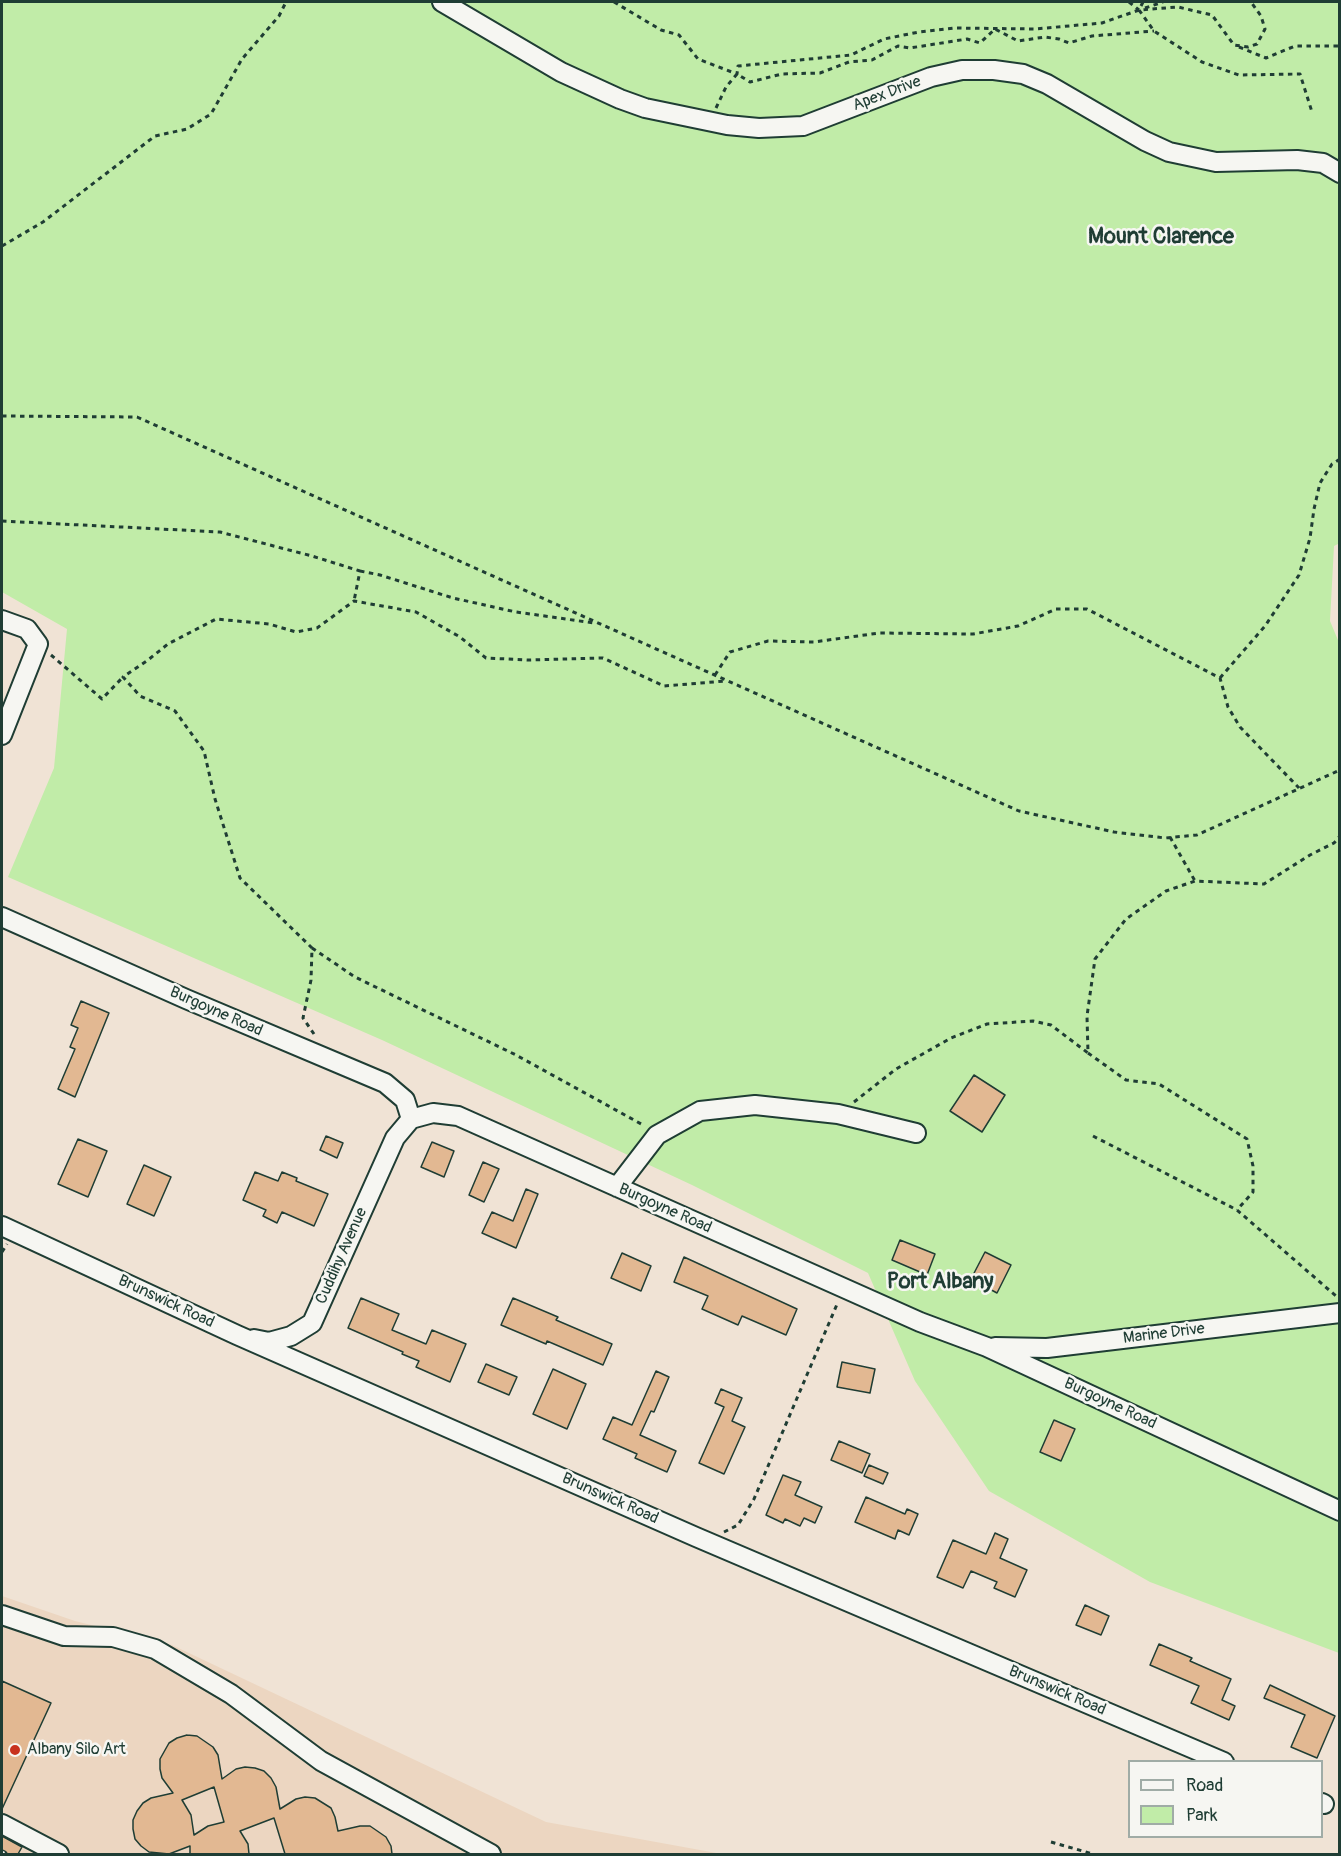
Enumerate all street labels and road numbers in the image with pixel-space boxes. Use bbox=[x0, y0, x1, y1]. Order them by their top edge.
street label: Apex Drive bbox=[850, 72, 924, 116]
street label: Burgoyne Road bbox=[166, 983, 266, 1041]
street label: Burgoyne Road bbox=[615, 1180, 715, 1238]
street label: Cuddihy Avenue bbox=[312, 1205, 372, 1307]
street label: Brunswick Road bbox=[115, 1271, 217, 1333]
street label: Marine Drive bbox=[1122, 1319, 1206, 1349]
street label: Burgoyne Road bbox=[1061, 1374, 1159, 1434]
street label: Brunswick Road bbox=[559, 1469, 661, 1529]
street label: Brunswick Road bbox=[1005, 1662, 1109, 1720]

